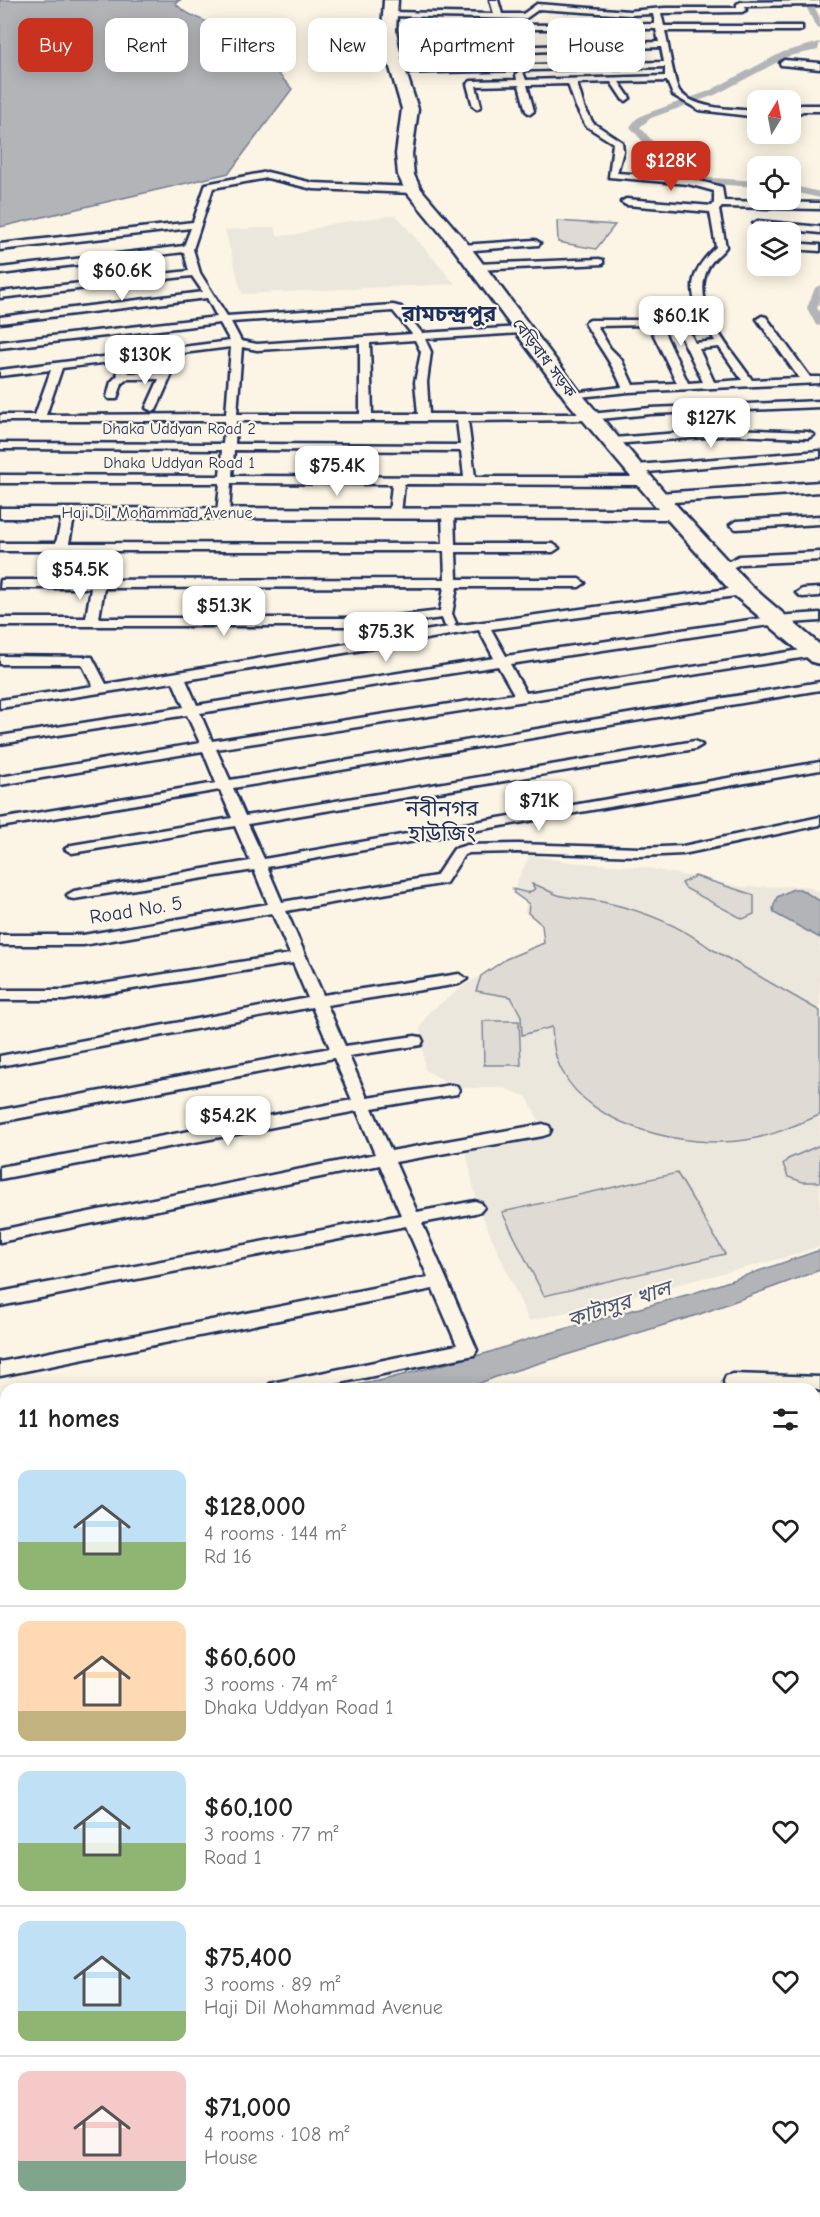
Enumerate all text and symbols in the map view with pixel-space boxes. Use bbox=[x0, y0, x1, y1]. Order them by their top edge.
chip: Buy bbox=[18, 18, 93, 72]
chip: Rent bbox=[105, 18, 188, 72]
chip: Filters bbox=[200, 18, 296, 72]
chip: New bbox=[308, 18, 387, 72]
chip: Apartment bbox=[399, 18, 535, 72]
chip: House bbox=[547, 18, 645, 72]
north arrow bbox=[747, 90, 801, 144]
map controls bbox=[747, 90, 801, 276]
pin: $128K bbox=[629, 141, 713, 192]
text: $128K bbox=[645, 149, 697, 172]
button: locate bbox=[747, 156, 801, 210]
button: layers bbox=[747, 222, 801, 276]
pin: $60.6K bbox=[73, 251, 171, 302]
text: $60.6K bbox=[92, 259, 152, 282]
pin: $60.1K bbox=[632, 296, 730, 347]
district label: রামচন্দ্রপুর bbox=[401, 301, 497, 327]
text: $60.1K bbox=[653, 304, 709, 327]
street label: বেড়িবাধ সড়ক bbox=[509, 314, 581, 402]
pin: $130K bbox=[103, 335, 187, 386]
text: $130K bbox=[119, 343, 171, 366]
pin: $127K bbox=[669, 398, 753, 449]
text: $127K bbox=[686, 406, 736, 429]
street label: Dhaka Uddyan Road 2 bbox=[102, 420, 256, 438]
pin: $75.4K bbox=[288, 446, 386, 497]
street label: Dhaka Uddyan Road 1 bbox=[103, 454, 255, 472]
text: $75.4K bbox=[309, 454, 365, 477]
street label: Haji Dil Mohammad Avenue bbox=[61, 504, 253, 522]
pin: $54.5K bbox=[31, 550, 129, 601]
text: $54.5K bbox=[51, 558, 109, 581]
pin: $51.3K bbox=[175, 586, 273, 637]
text: $51.3K bbox=[196, 594, 252, 617]
pin: $75.3K bbox=[337, 612, 435, 663]
text: $75.3K bbox=[358, 620, 414, 643]
pin: $71K bbox=[503, 781, 575, 832]
text: $71K bbox=[519, 789, 559, 812]
district label: নবীনগর হাউজিং bbox=[405, 796, 479, 847]
street label: Road No. 5 bbox=[88, 891, 184, 929]
pin: $54.2K bbox=[179, 1096, 277, 1147]
text: $54.2K bbox=[200, 1104, 256, 1127]
water label: কাটাসুর খাল bbox=[564, 1274, 677, 1332]
icon: filters bbox=[769, 1403, 802, 1436]
text: 11 homes bbox=[18, 1404, 119, 1434]
text: $128,000 bbox=[204, 1492, 306, 1522]
icon: home bbox=[66, 1494, 138, 1566]
icon: heart bbox=[769, 1514, 802, 1547]
text: 4 rooms · 144 m² bbox=[204, 1522, 346, 1545]
text: Rd 16 bbox=[204, 1545, 252, 1568]
text: $60,600 bbox=[204, 1643, 296, 1673]
icon: home bbox=[66, 1645, 138, 1717]
icon: heart bbox=[769, 1665, 802, 1698]
text: 3 rooms · 74 m² bbox=[204, 1673, 337, 1696]
text: Dhaka Uddyan Road 1 bbox=[204, 1696, 393, 1719]
text: $60,100 bbox=[204, 1793, 293, 1823]
icon: home bbox=[66, 1795, 138, 1867]
icon: heart bbox=[769, 1815, 802, 1848]
text: 3 rooms · 77 m² bbox=[204, 1823, 338, 1846]
text: Road 1 bbox=[204, 1846, 262, 1869]
text: $75,400 bbox=[204, 1943, 292, 1973]
icon: home bbox=[66, 1945, 138, 2017]
icon: heart bbox=[769, 1965, 802, 1998]
text: 3 rooms · 89 m² bbox=[204, 1973, 340, 1996]
text: Haji Dil Mohammad Avenue bbox=[204, 1996, 443, 2019]
text: $71,000 bbox=[204, 2093, 291, 2123]
icon: home bbox=[66, 2095, 138, 2167]
icon: heart bbox=[769, 2115, 802, 2148]
text: 4 rooms · 108 m² bbox=[204, 2123, 349, 2146]
text: House bbox=[204, 2146, 258, 2169]

